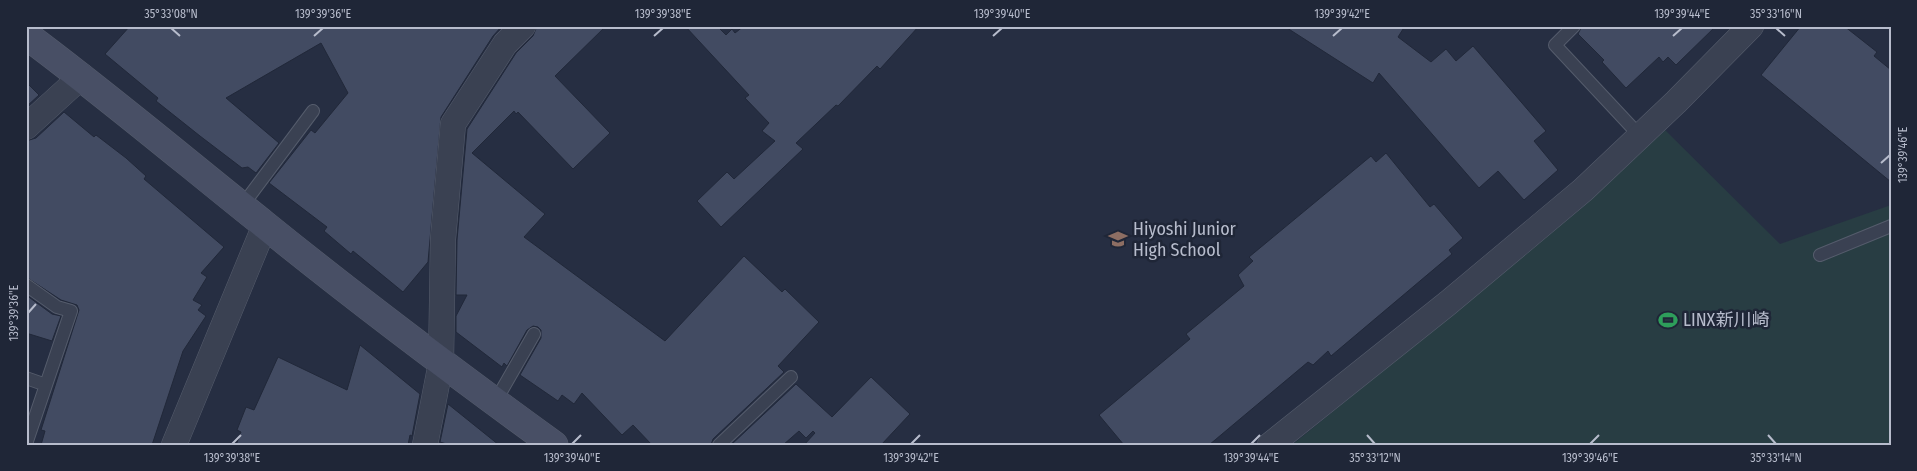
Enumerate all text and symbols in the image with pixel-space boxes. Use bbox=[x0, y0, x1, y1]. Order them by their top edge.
text: 35°33'08"N bbox=[144, 7, 198, 21]
text: 139°39'36"E bbox=[295, 7, 351, 21]
text: 139°39'38"E bbox=[635, 7, 692, 21]
text: 139°39'40"E bbox=[974, 7, 1031, 21]
text: 139°39'42"E bbox=[1314, 7, 1370, 21]
text: 139°39'44"E bbox=[1654, 7, 1710, 21]
text: 35°33'16"N bbox=[1750, 7, 1802, 21]
text: 139°39'46"E bbox=[1896, 127, 1910, 183]
place label: Hiyoshi Junior High School bbox=[1133, 218, 1237, 261]
school or university icon: Hiyoshi Junior High School bbox=[1107, 228, 1129, 250]
text: 139°39'36"E bbox=[7, 285, 21, 341]
sports icon: LINX新川崎 bbox=[1657, 309, 1679, 331]
place label: LINX新川崎 bbox=[1683, 309, 1769, 331]
text: 139°39'38"E bbox=[204, 451, 261, 465]
text: 139°39'40"E bbox=[544, 451, 601, 465]
text: 139°39'42"E bbox=[883, 451, 939, 465]
text: 139°39'44"E bbox=[1223, 451, 1279, 465]
text: 35°33'12"N bbox=[1349, 451, 1401, 465]
text: 139°39'46"E bbox=[1562, 451, 1618, 465]
text: 35°33'14"N bbox=[1750, 451, 1802, 465]

